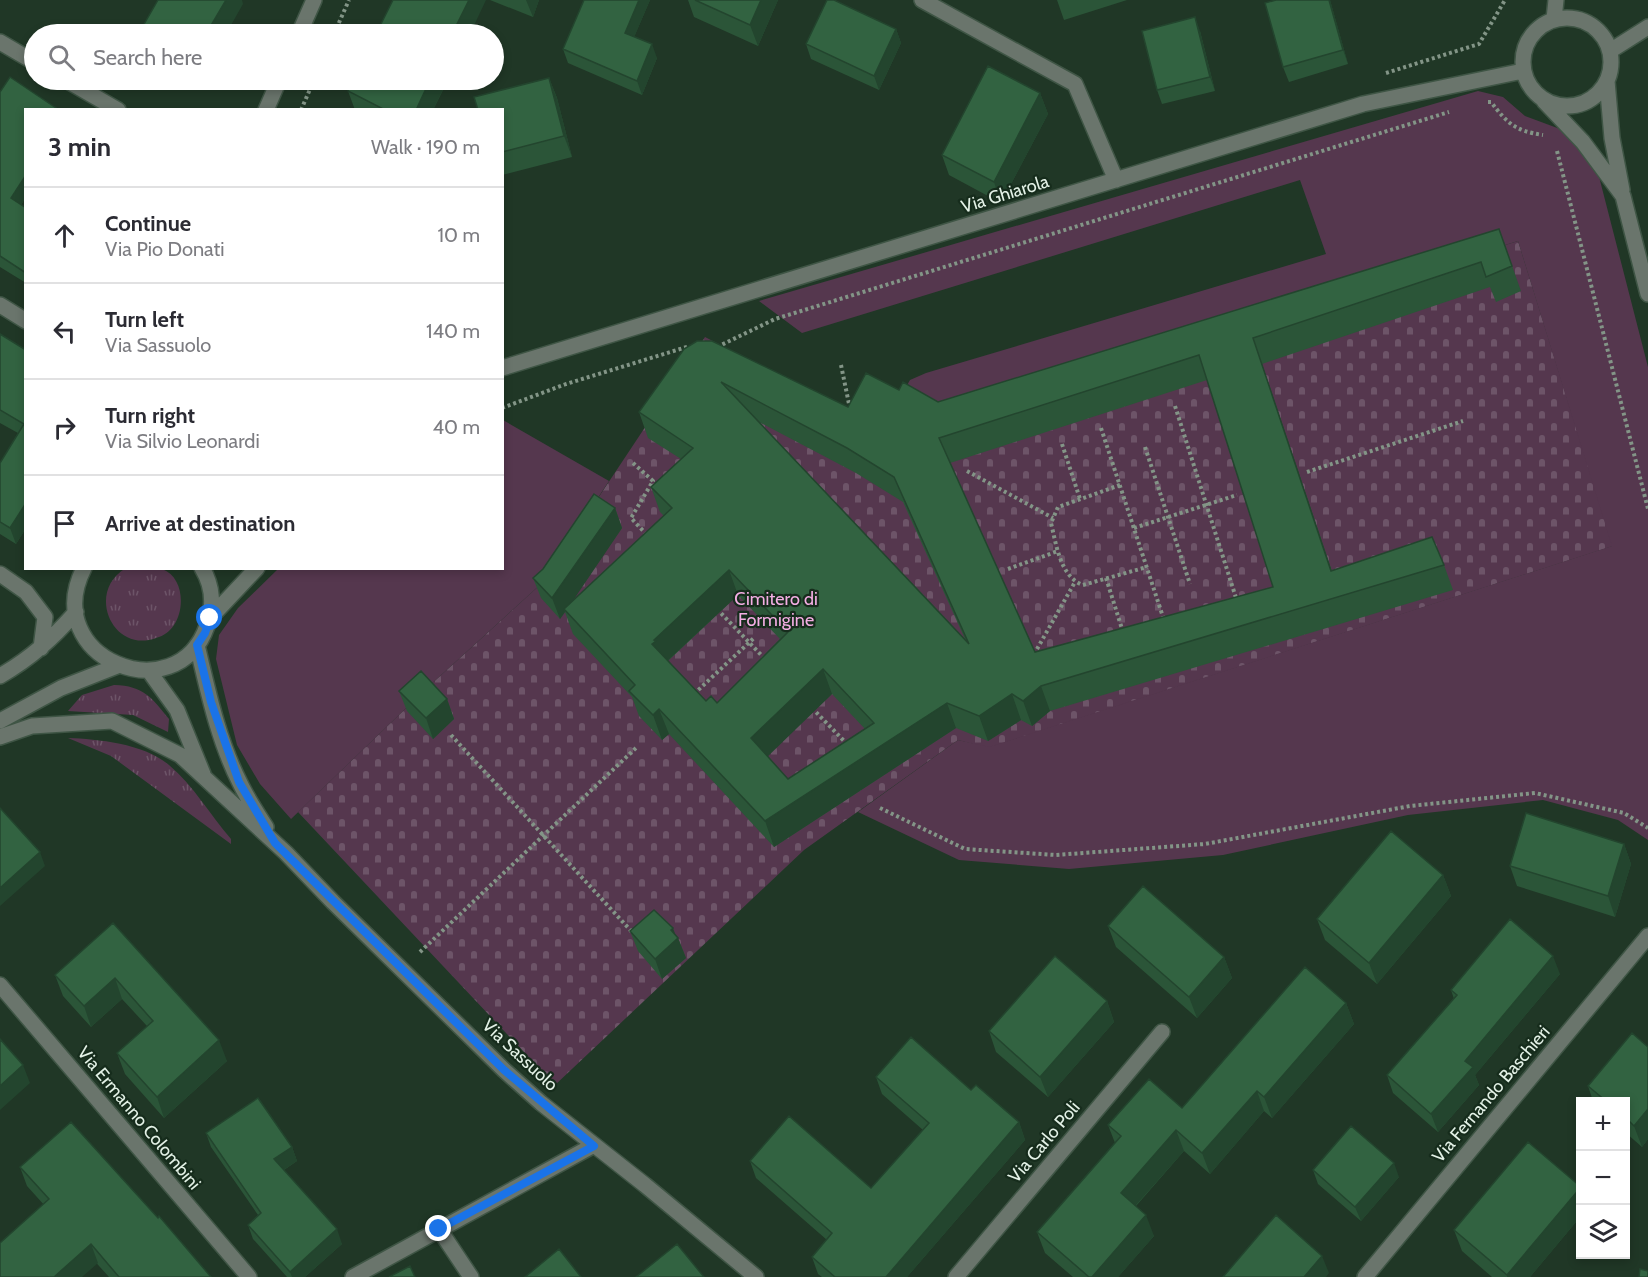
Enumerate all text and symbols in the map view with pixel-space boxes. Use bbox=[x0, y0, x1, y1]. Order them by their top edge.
search box bbox=[24, 24, 504, 90]
icon: search bbox=[45, 41, 78, 74]
text: Search here bbox=[93, 44, 202, 71]
text: 3 min bbox=[48, 131, 111, 163]
text: Walk · 190 m bbox=[371, 135, 480, 159]
street label: Via Ghiarola bbox=[958, 170, 1052, 218]
text: Continue bbox=[105, 210, 191, 237]
icon: ahead bbox=[48, 219, 81, 252]
text: 10 m bbox=[437, 223, 480, 247]
text: Via Pio Donati bbox=[105, 237, 224, 261]
text: Turn left bbox=[105, 306, 184, 333]
icon: left bbox=[48, 315, 81, 348]
text: 140 m bbox=[426, 319, 480, 343]
text: Via Sassuolo bbox=[105, 333, 211, 357]
text: Turn right bbox=[105, 402, 195, 429]
icon: right bbox=[48, 411, 81, 444]
text: 40 m bbox=[432, 415, 480, 439]
text: Via Silvio Leonardi bbox=[105, 429, 260, 453]
icon: arrive bbox=[48, 507, 81, 540]
text: Arrive at destination bbox=[105, 510, 295, 537]
park label: Cimitero di Formigine bbox=[734, 588, 818, 631]
route start bbox=[196, 604, 222, 630]
street label: Via Sassuolo bbox=[477, 1014, 563, 1096]
street label: Via Fernando Baschieri bbox=[1427, 1021, 1555, 1167]
street label: Via Ermanno Colombini bbox=[73, 1042, 205, 1194]
street label: Via Carlo Poli bbox=[1003, 1097, 1085, 1187]
map controls bbox=[1576, 1097, 1630, 1259]
button: + bbox=[1576, 1097, 1630, 1151]
button: − bbox=[1576, 1151, 1630, 1205]
button: layers bbox=[1576, 1205, 1630, 1259]
route end bbox=[425, 1215, 451, 1241]

